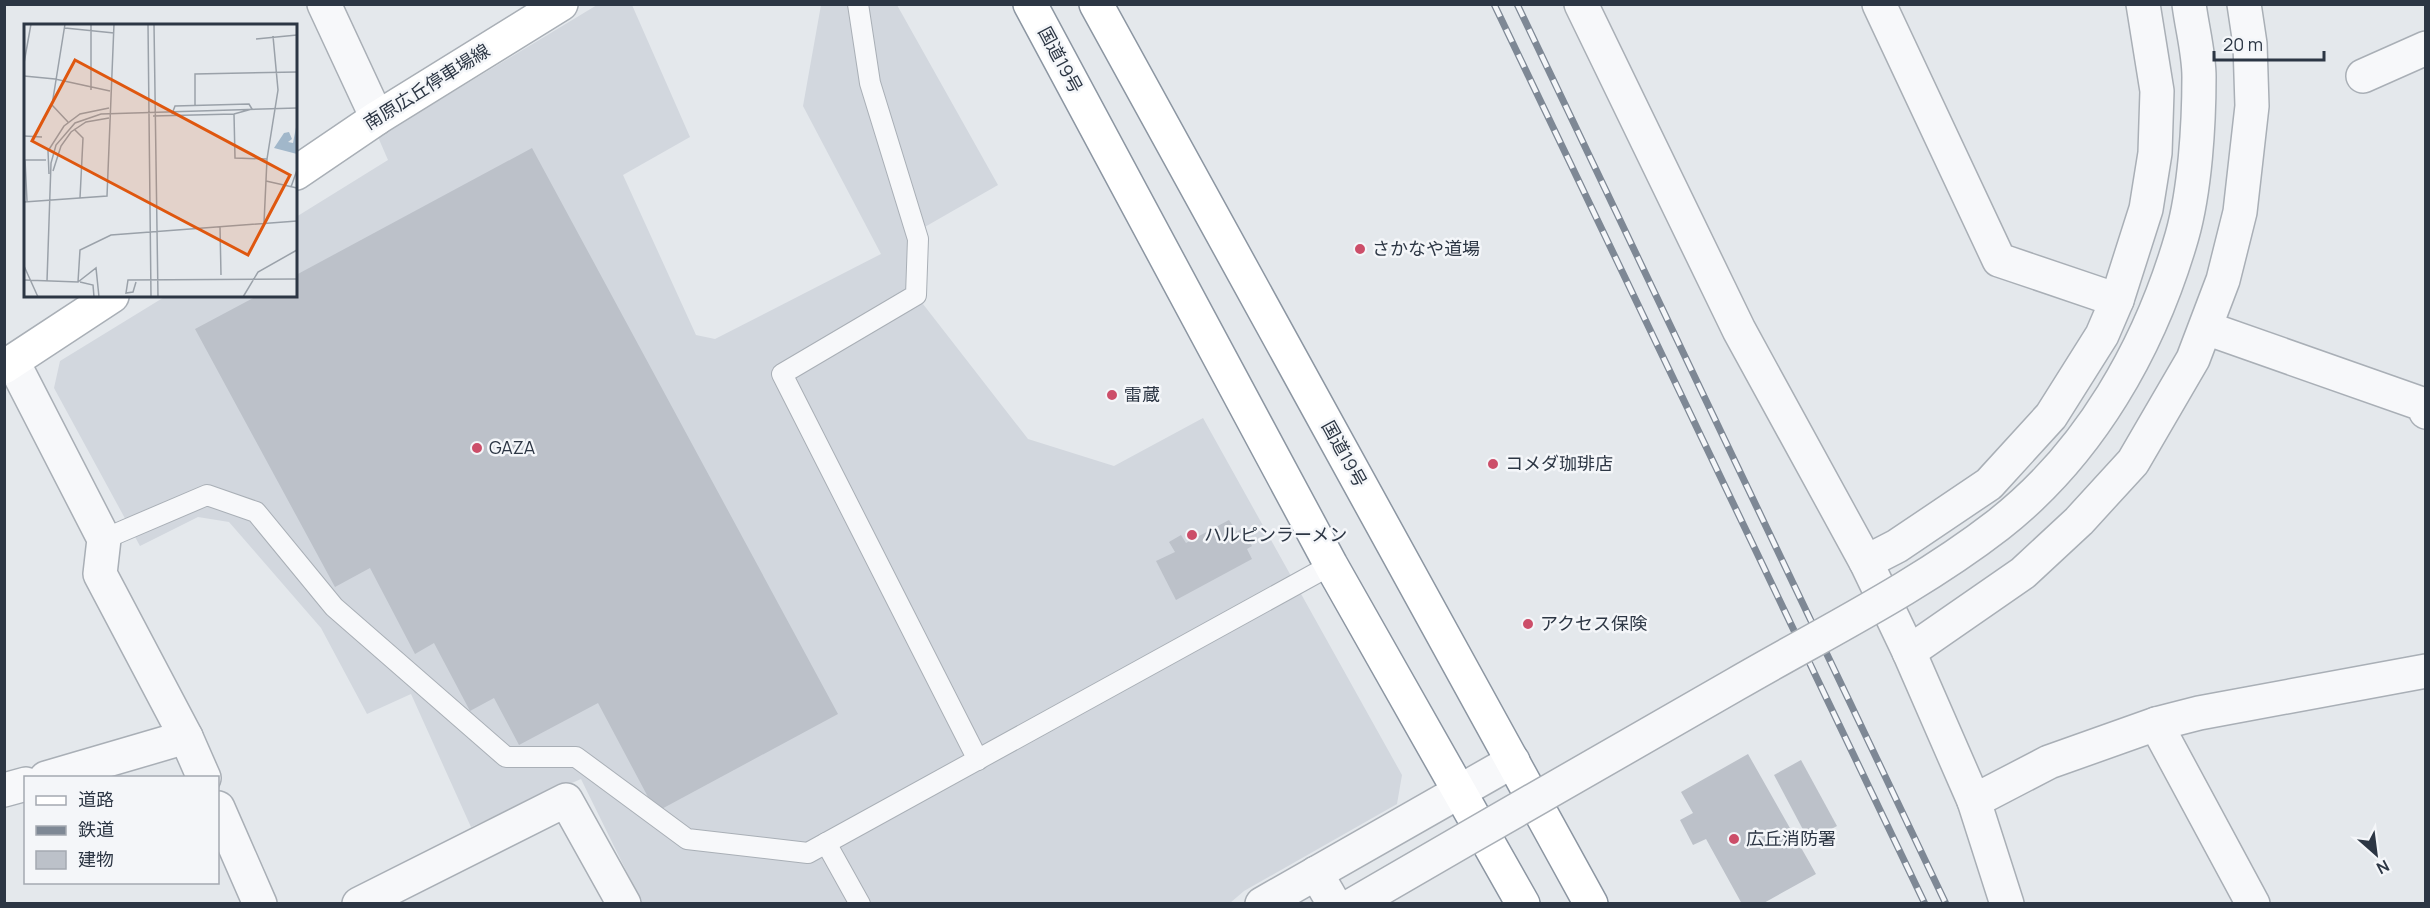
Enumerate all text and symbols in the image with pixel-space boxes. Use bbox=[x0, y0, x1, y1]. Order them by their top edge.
street label: 国道19号 bbox=[1033, 22, 1088, 97]
inset map bbox=[24, 24, 297, 297]
scale bar bbox=[2214, 24, 2324, 62]
text: 20 m bbox=[2223, 32, 2263, 56]
street label: 南原広丘停車場線 bbox=[359, 38, 494, 134]
place label: さかなや道場 bbox=[1372, 236, 1480, 260]
marker: さかなや道場 bbox=[1353, 242, 1367, 256]
place label: 雷蔵 bbox=[1124, 382, 1160, 406]
marker: 雷蔵 bbox=[1105, 388, 1119, 402]
street label: 国道19号 bbox=[1317, 416, 1373, 491]
place label: GAZA bbox=[489, 435, 536, 459]
marker: GAZA bbox=[470, 441, 484, 455]
place label: コメダ珈琲店 bbox=[1505, 451, 1613, 475]
marker: コメダ珈琲店 bbox=[1486, 457, 1500, 471]
place label: ハルピンラーメン bbox=[1204, 522, 1347, 546]
marker: ハルピンラーメン bbox=[1185, 528, 1199, 542]
place label: アクセス保険 bbox=[1540, 611, 1648, 635]
marker: アクセス保険 bbox=[1521, 617, 1535, 631]
legend bbox=[24, 776, 219, 884]
text: 道路 bbox=[78, 787, 114, 811]
text: 鉄道 bbox=[78, 817, 114, 841]
north arrow bbox=[2346, 824, 2406, 884]
place label: 広丘消防署 bbox=[1746, 826, 1836, 850]
marker: 広丘消防署 bbox=[1727, 832, 1741, 846]
text: 建物 bbox=[78, 847, 114, 871]
text: N bbox=[2373, 855, 2393, 880]

